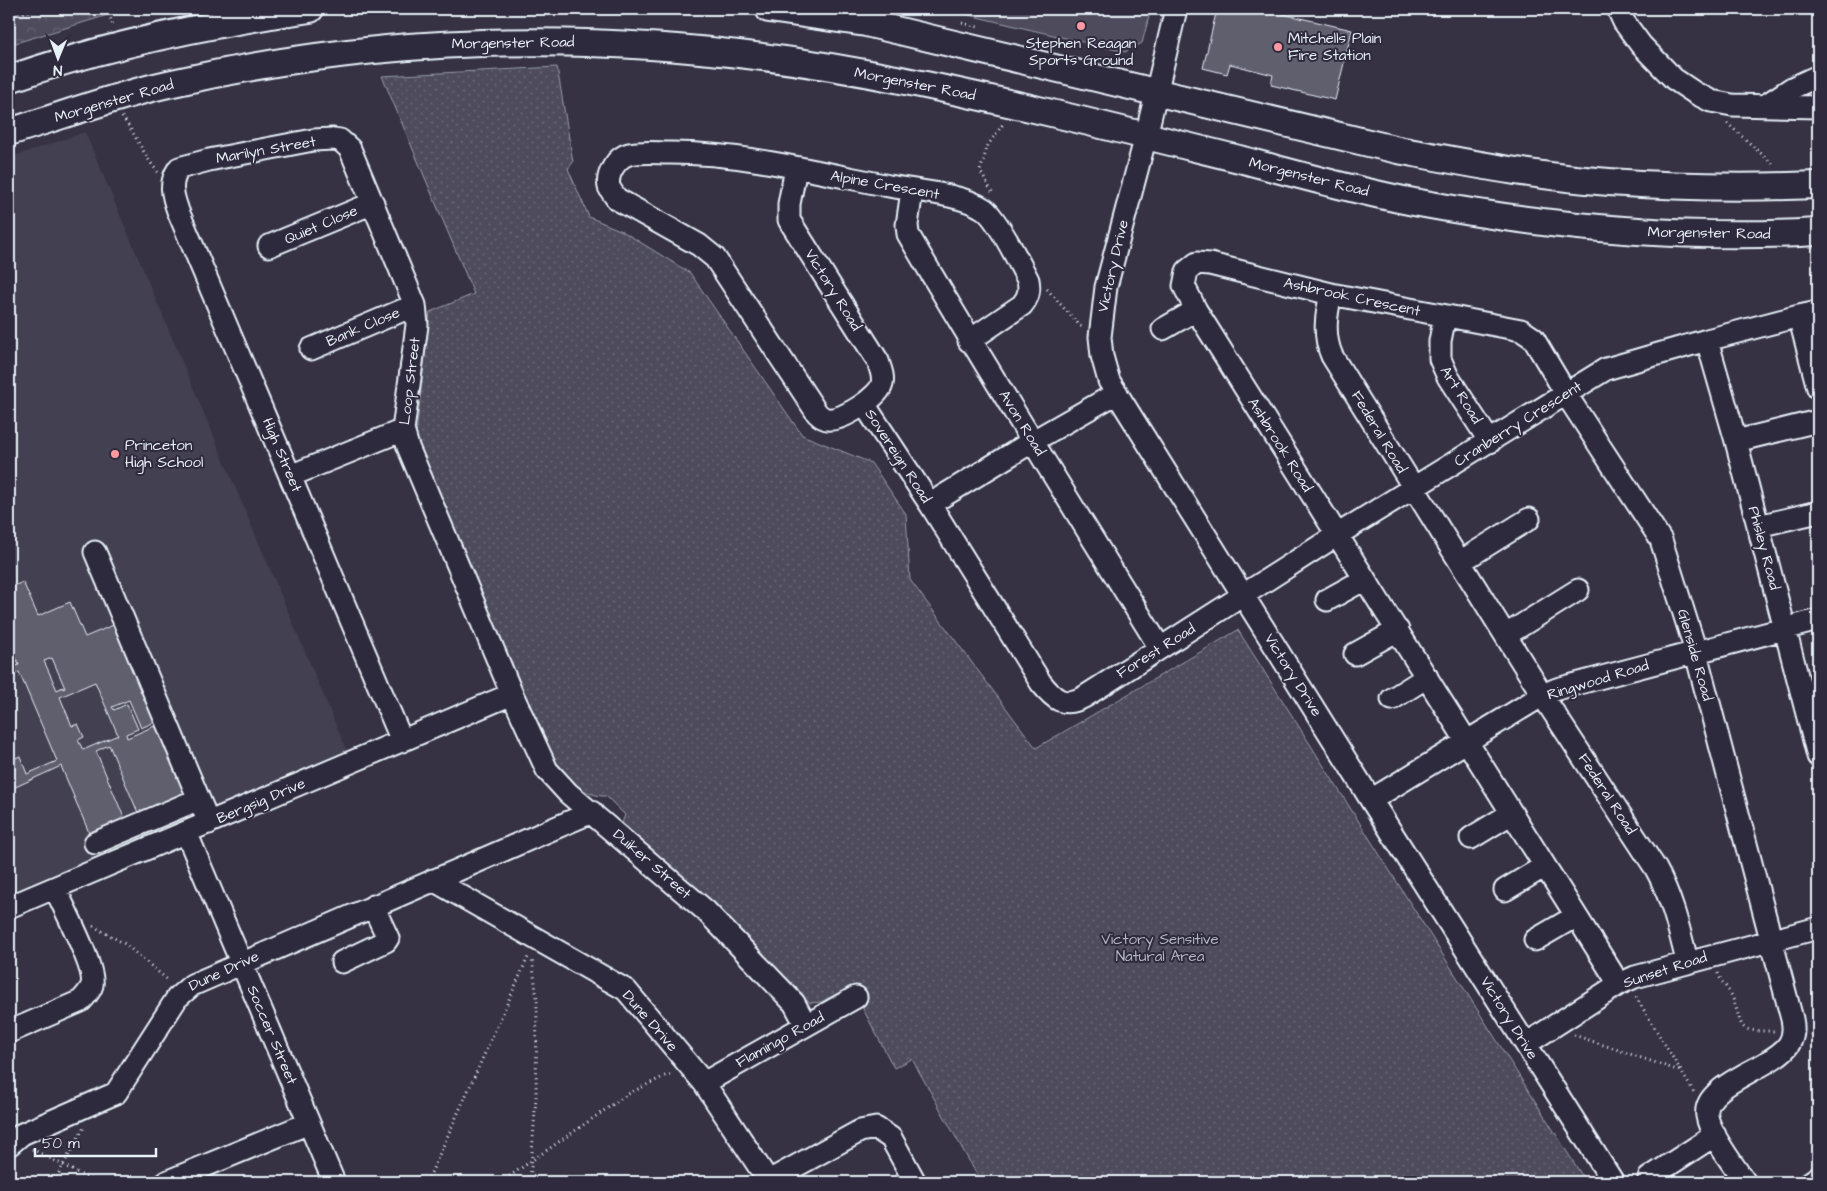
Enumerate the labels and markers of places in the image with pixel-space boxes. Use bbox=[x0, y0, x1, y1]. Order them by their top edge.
marker: Stephen Reagan Sports Ground bbox=[1075, 20, 1087, 32]
place label: Mitchells Plain Fire Station bbox=[1288, 28, 1382, 66]
place label: Stephen Reagan Sports Ground bbox=[1026, 33, 1137, 71]
marker: Mitchells Plain Fire Station bbox=[1272, 41, 1284, 53]
place label: Princeton High School bbox=[125, 435, 203, 474]
marker: Princeton High School bbox=[109, 448, 121, 460]

